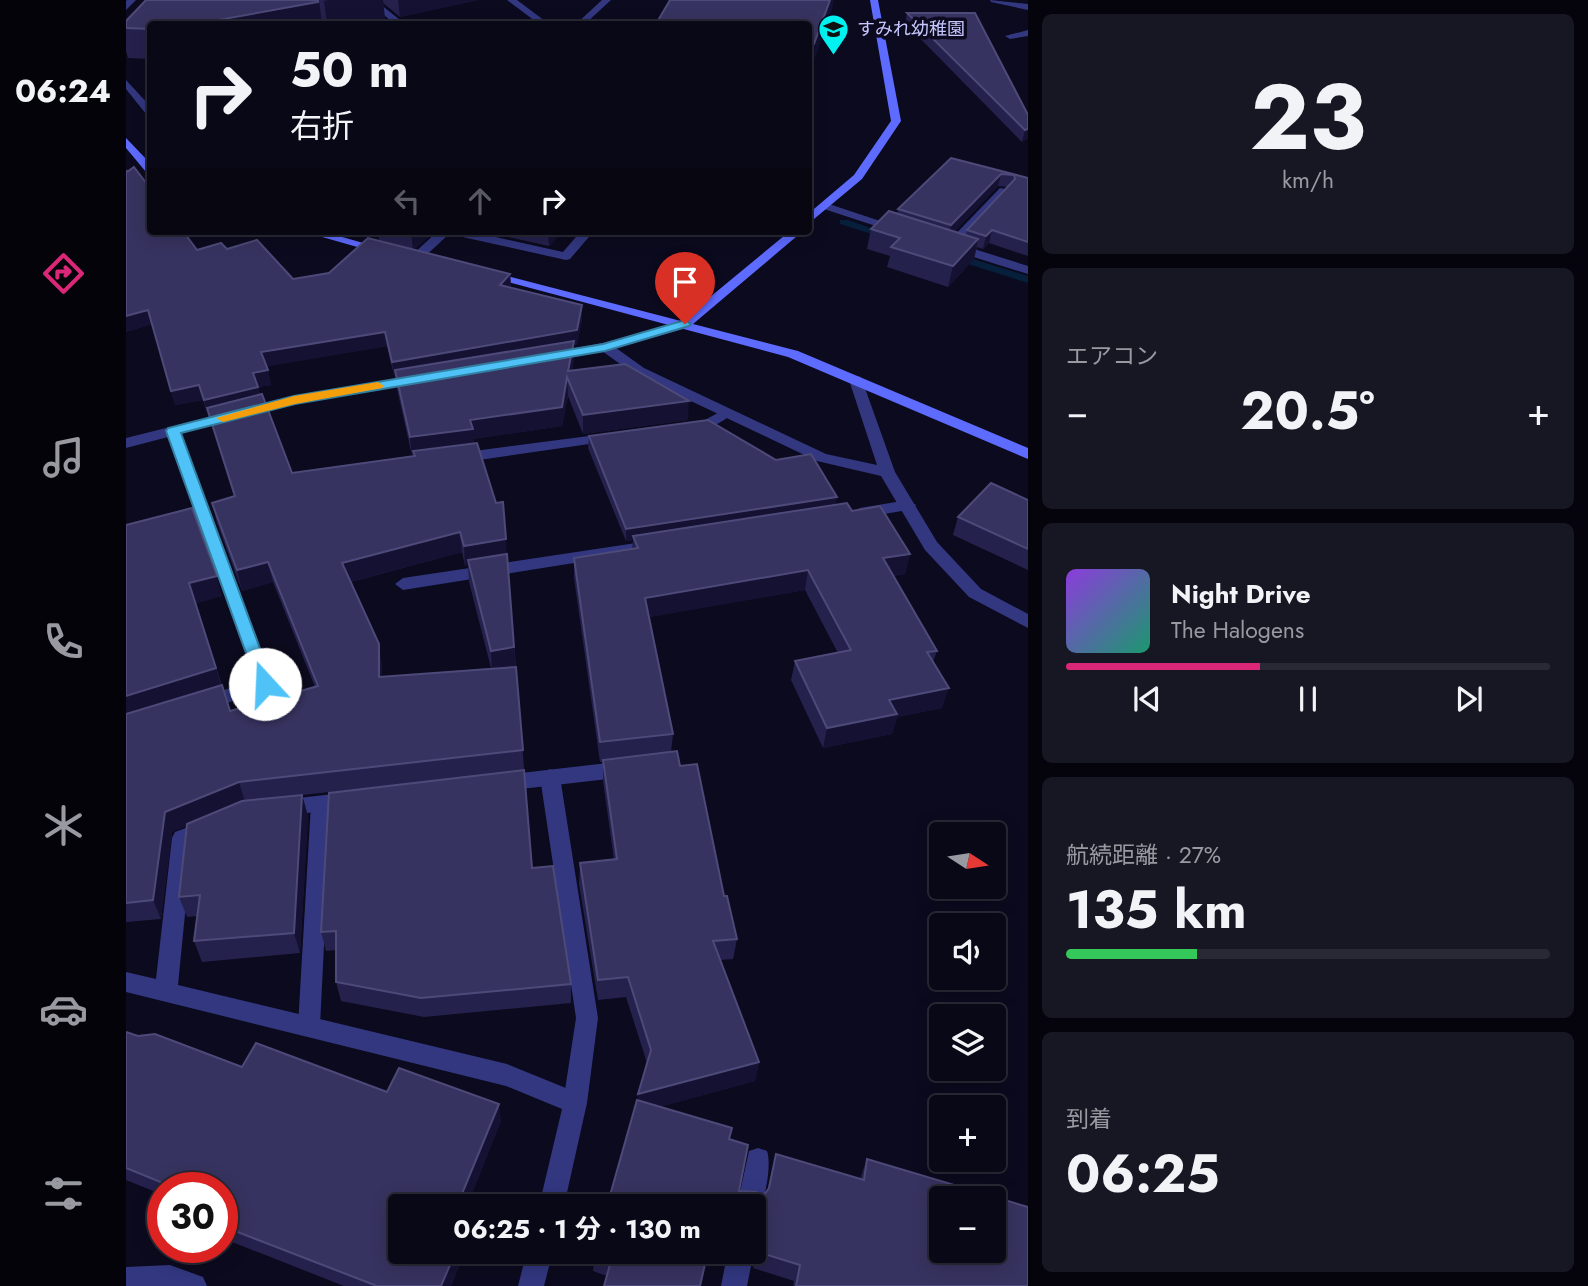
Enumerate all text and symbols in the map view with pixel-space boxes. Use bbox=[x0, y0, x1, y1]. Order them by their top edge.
school or university icon: すみれ幼稚園 bbox=[817, 12, 851, 56]
place label: すみれ幼稚園 bbox=[857, 16, 965, 42]
text: 50 m bbox=[290, 35, 409, 105]
icon: right bbox=[175, 49, 266, 140]
text: 23 bbox=[1250, 52, 1366, 183]
text: 06:24 bbox=[15, 68, 111, 114]
text: 右折 bbox=[290, 103, 354, 149]
text: km/h bbox=[1282, 163, 1334, 197]
icon: left bbox=[388, 182, 426, 220]
icon: ahead bbox=[461, 182, 499, 220]
icon: right bbox=[534, 182, 572, 220]
icon: directions bbox=[39, 249, 88, 298]
pin bbox=[655, 252, 715, 324]
icon: arrive bbox=[666, 263, 704, 301]
text: エアコン bbox=[1066, 339, 1158, 373]
text: 20.5° bbox=[1240, 373, 1375, 449]
text: − bbox=[1066, 384, 1088, 439]
text: + bbox=[1527, 384, 1550, 439]
icon: music bbox=[39, 433, 88, 482]
text: Night Drive bbox=[1171, 575, 1311, 613]
text: The Halogens bbox=[1171, 613, 1304, 647]
icon: phone bbox=[39, 617, 88, 666]
position arrow bbox=[228, 647, 302, 721]
icon: previous bbox=[1128, 680, 1166, 718]
icon: pause bbox=[1289, 680, 1327, 718]
icon: next bbox=[1450, 680, 1488, 718]
icon: climate bbox=[39, 801, 88, 850]
north arrow bbox=[929, 822, 1006, 900]
map controls bbox=[929, 822, 1006, 1263]
text: 航続距離 · 27% bbox=[1066, 838, 1221, 872]
text: 135 km bbox=[1066, 872, 1247, 948]
button: sound bbox=[929, 913, 1006, 990]
icon: car bbox=[39, 985, 88, 1034]
button: layers bbox=[929, 1004, 1006, 1081]
button: + bbox=[929, 1095, 1006, 1172]
text: 到着 bbox=[1066, 1102, 1112, 1136]
text: 06:25 bbox=[1066, 1136, 1220, 1212]
icon: filters bbox=[39, 1169, 88, 1218]
speed limit sign: 30 bbox=[147, 1172, 238, 1263]
button: − bbox=[929, 1186, 1006, 1263]
text: 06:25 · 1 分 · 130 m bbox=[453, 1210, 701, 1248]

